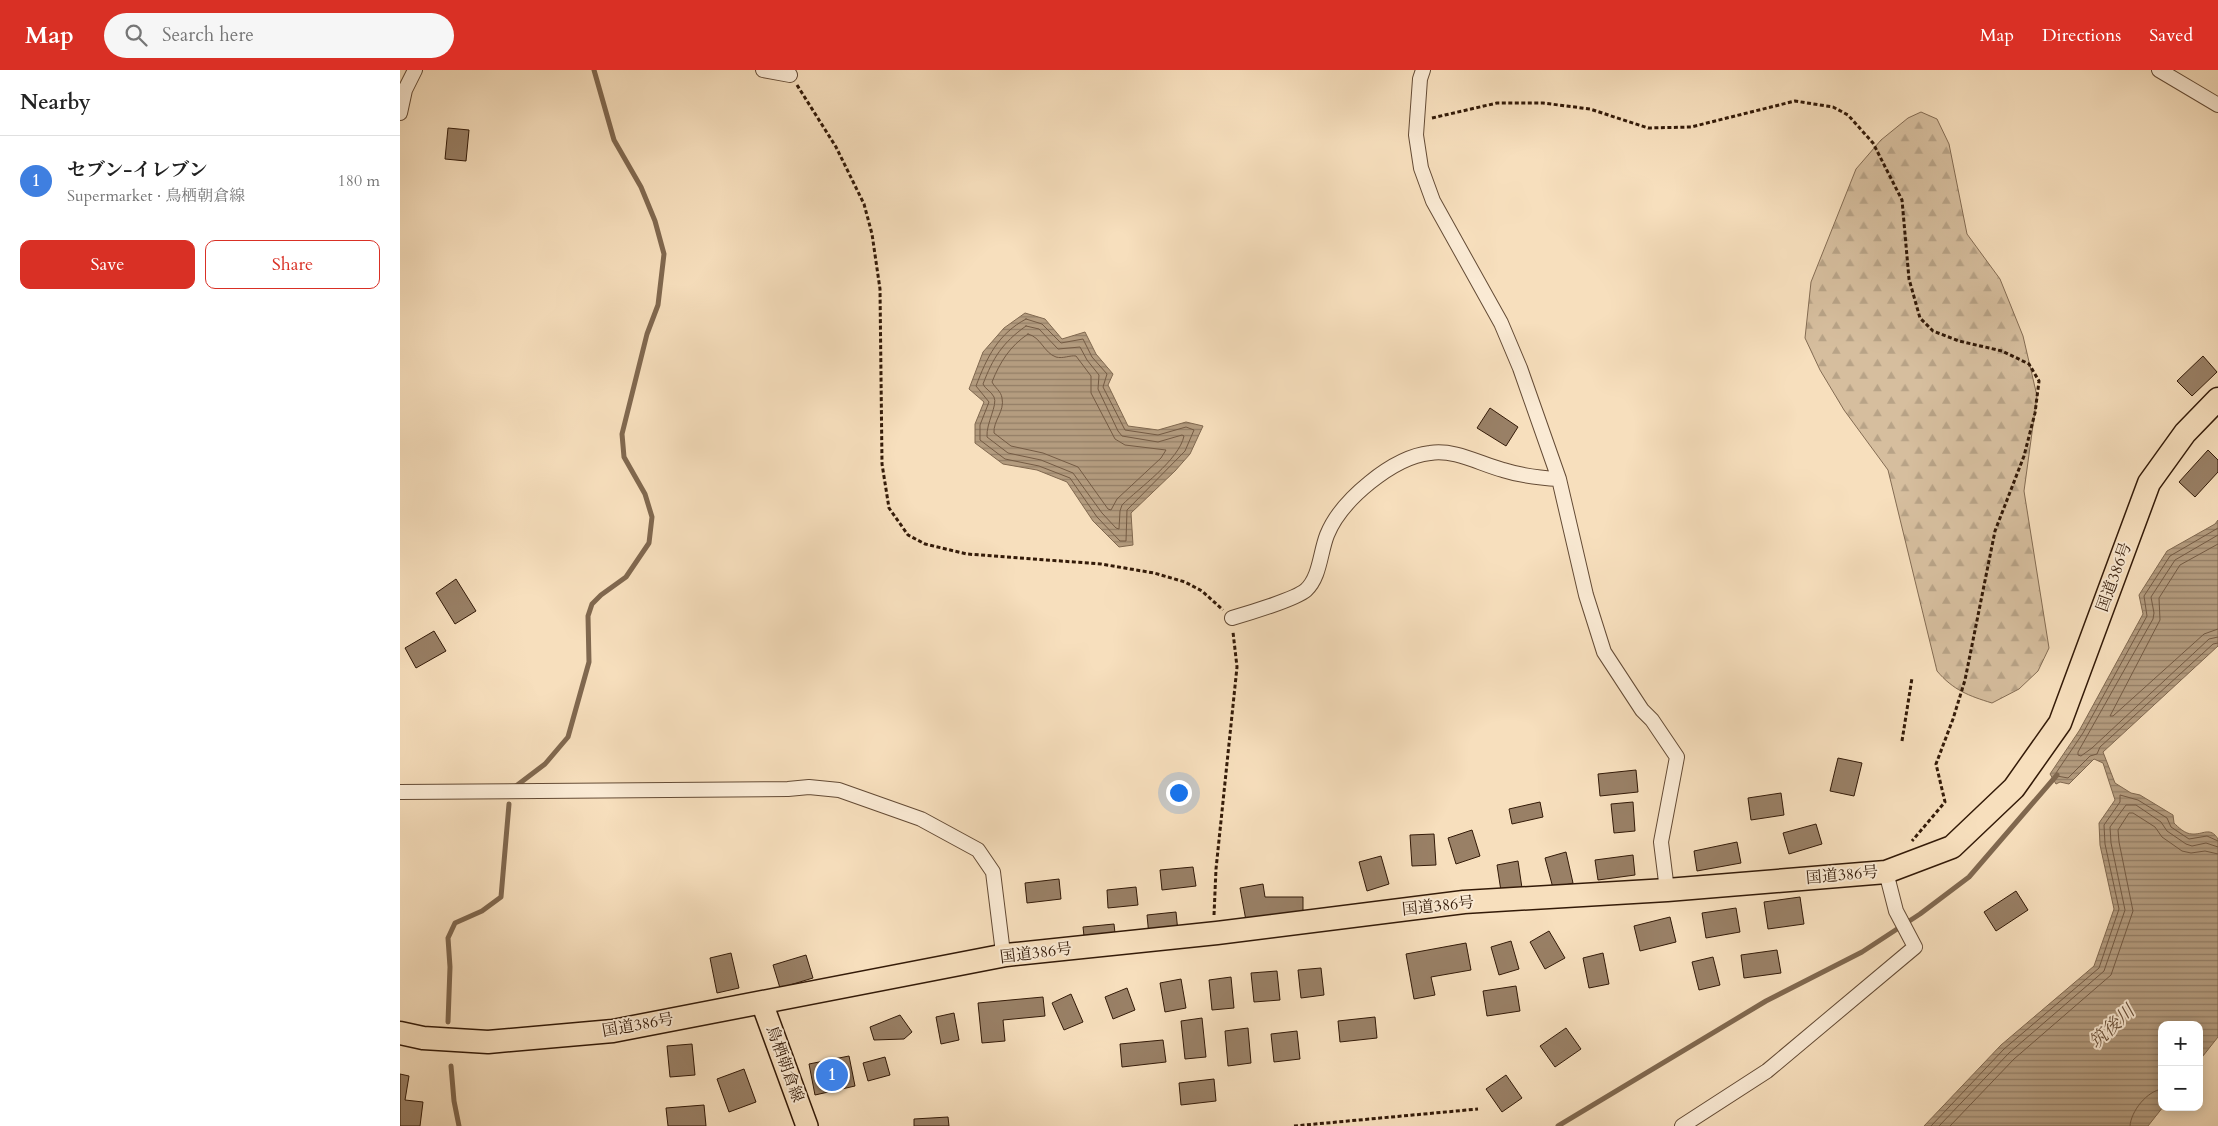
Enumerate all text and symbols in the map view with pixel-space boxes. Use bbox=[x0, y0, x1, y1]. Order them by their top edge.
search box bbox=[104, 13, 454, 58]
text: Map bbox=[25, 19, 74, 52]
icon: search bbox=[122, 21, 150, 49]
text: Search here bbox=[162, 22, 254, 48]
text: Map bbox=[1980, 23, 2014, 48]
text: Directions bbox=[2042, 23, 2121, 48]
text: Saved bbox=[2149, 23, 2193, 48]
text: Nearby bbox=[20, 88, 91, 117]
text: セブン-イレブン bbox=[67, 157, 208, 183]
text: 1 bbox=[32, 170, 40, 192]
text: 180 m bbox=[338, 170, 380, 192]
text: Supermarket · 鳥栖朝倉線 bbox=[67, 185, 245, 207]
button: Save bbox=[20, 240, 195, 289]
button: Share bbox=[205, 240, 380, 289]
street label: 国道386号 bbox=[2091, 539, 2137, 615]
your location bbox=[1166, 780, 1192, 806]
street label: 国道386号 bbox=[1805, 861, 1879, 889]
street label: 国道386号 bbox=[1401, 891, 1475, 921]
street label: 国道386号 bbox=[999, 938, 1073, 968]
water label: 筑後川 bbox=[2084, 998, 2142, 1055]
street label: 国道386号 bbox=[600, 1008, 676, 1042]
map controls bbox=[2158, 1021, 2203, 1111]
button: + bbox=[2158, 1021, 2203, 1066]
street label: 鳥栖朝倉線 bbox=[761, 1023, 809, 1105]
pin: 1 bbox=[816, 1056, 848, 1094]
button: − bbox=[2158, 1066, 2203, 1111]

